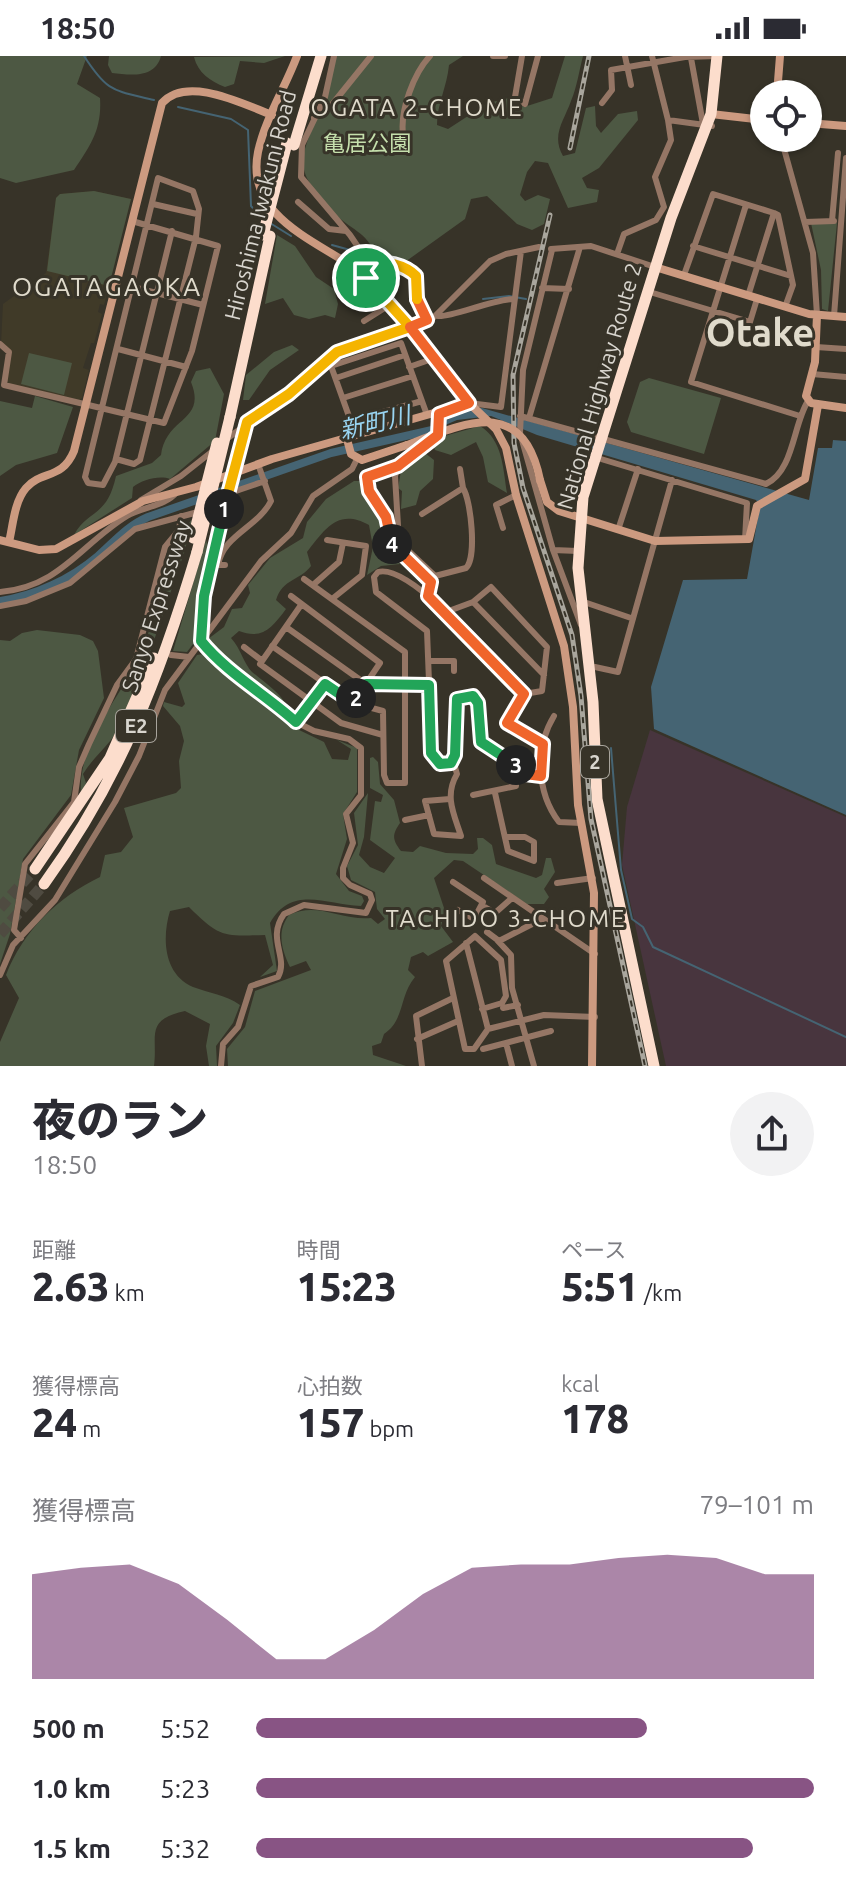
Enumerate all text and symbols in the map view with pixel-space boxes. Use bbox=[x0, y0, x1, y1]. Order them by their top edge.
text: 18:50 bbox=[40, 11, 115, 45]
map controls bbox=[750, 80, 822, 152]
button: locate bbox=[750, 80, 822, 152]
street label: Hiroshima Iwakuni Road bbox=[219, 87, 300, 322]
district label: OGATA 2-CHOME bbox=[311, 94, 523, 121]
park label: 亀居公園 bbox=[323, 130, 411, 155]
pin bbox=[332, 244, 400, 312]
icon: arrive bbox=[344, 256, 388, 300]
street label: National Highway Route 2 bbox=[551, 260, 646, 512]
district label: OGATAGAOKA bbox=[12, 272, 202, 301]
district label: Otake bbox=[706, 311, 814, 353]
water label: 新町川 bbox=[337, 401, 416, 444]
pin: 1 bbox=[204, 489, 244, 529]
text: 1 bbox=[218, 496, 230, 521]
street label: Sanyo Expressway bbox=[116, 517, 195, 695]
pin: 4 bbox=[372, 524, 412, 564]
text: 4 bbox=[386, 531, 398, 556]
pin: 2 bbox=[336, 678, 376, 718]
text: 2 bbox=[350, 685, 362, 710]
road number: E2 bbox=[116, 710, 156, 742]
pin: 3 bbox=[496, 745, 536, 785]
road number: 2 bbox=[581, 746, 609, 778]
text: 3 bbox=[510, 752, 522, 777]
district label: TACHIDO 3-CHOME bbox=[386, 905, 626, 932]
button: share bbox=[730, 1092, 814, 1176]
text: 夜のラン bbox=[32, 1095, 208, 1144]
text: 18:50 bbox=[32, 1150, 97, 1179]
text: 距離 bbox=[32, 1237, 76, 1262]
text: 時間 bbox=[297, 1237, 341, 1262]
text: ペース bbox=[561, 1237, 626, 1262]
text: 2.63 bbox=[32, 1264, 110, 1309]
text: 15:23 bbox=[297, 1264, 397, 1309]
text: 5:51 bbox=[561, 1264, 639, 1309]
text: km bbox=[110, 1280, 145, 1305]
text: /km bbox=[639, 1280, 682, 1305]
text: kcal bbox=[561, 1371, 599, 1396]
text: 獲得標高 bbox=[32, 1373, 120, 1398]
text: 心拍数 bbox=[297, 1373, 363, 1398]
text: 178 bbox=[561, 1396, 629, 1441]
text: 24 bbox=[32, 1400, 77, 1445]
text: 157 bbox=[297, 1400, 364, 1445]
text: m bbox=[77, 1416, 101, 1441]
text: bpm bbox=[364, 1416, 414, 1441]
text: 79–101 m bbox=[699, 1490, 814, 1519]
text: 獲得標高 bbox=[32, 1496, 136, 1525]
text: 500 m bbox=[32, 1714, 105, 1743]
text: 5:52 bbox=[160, 1714, 210, 1743]
text: 1.0 km bbox=[32, 1774, 111, 1803]
text: 5:23 bbox=[160, 1774, 210, 1803]
text: 1.5 km bbox=[32, 1834, 111, 1863]
text: 5:32 bbox=[160, 1834, 210, 1863]

